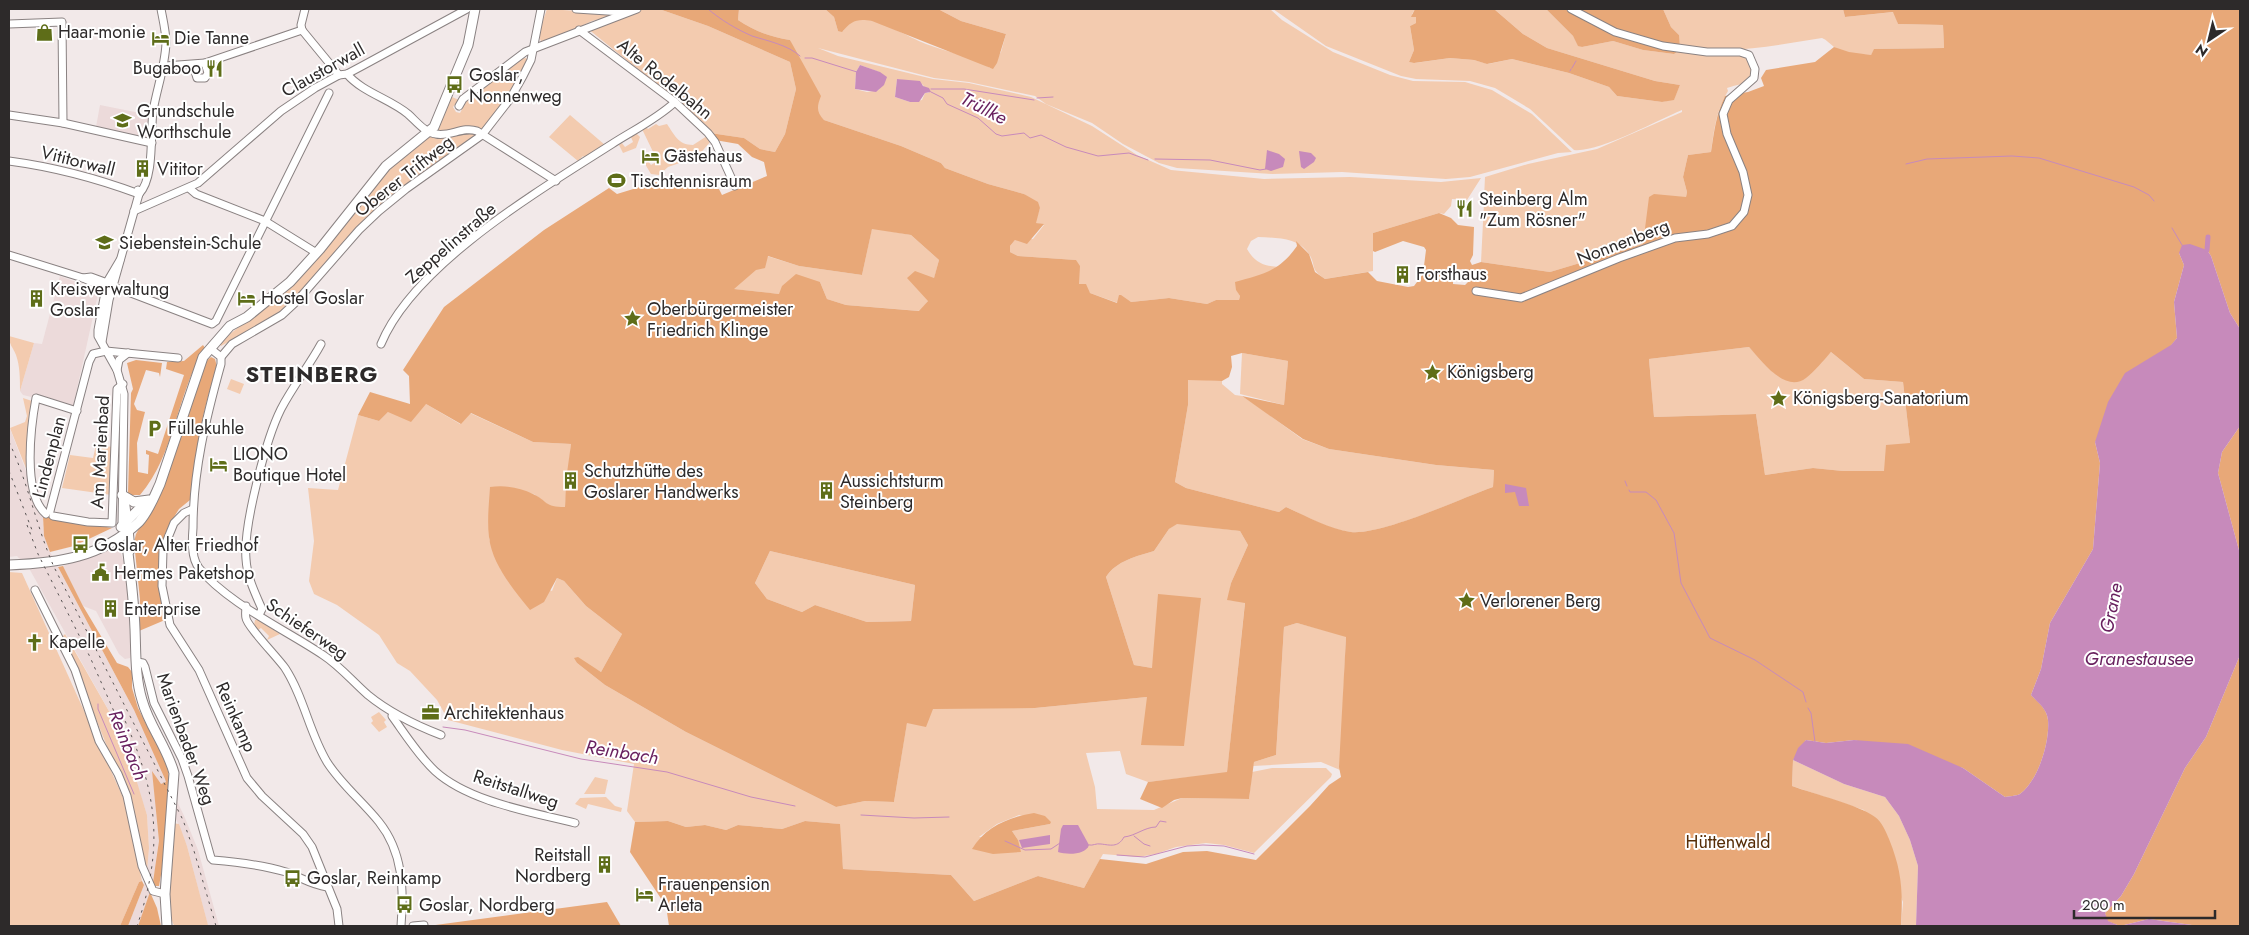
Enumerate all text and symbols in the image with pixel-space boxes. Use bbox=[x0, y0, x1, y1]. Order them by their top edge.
north arrow bbox=[2184, 15, 2234, 65]
place label: Haar-monie bbox=[58, 19, 145, 45]
shop icon: Haar-monie bbox=[34, 22, 54, 42]
place label: Die Tanne bbox=[174, 25, 249, 51]
hotel icon: Die Tanne bbox=[150, 28, 170, 48]
street label: Alte Rodelbahn bbox=[612, 32, 718, 126]
street label: Claustorwall bbox=[277, 36, 369, 104]
text: N bbox=[2191, 39, 2212, 62]
place label: Bugaboo bbox=[133, 55, 201, 81]
restaurant icon: Bugaboo bbox=[205, 58, 225, 78]
place label: Goslar, Nonnenweg bbox=[469, 62, 562, 109]
bus stop icon: Goslar, Nonnenweg bbox=[445, 75, 465, 95]
water label: Trüllke bbox=[956, 85, 1012, 131]
place label: Grundschule Worthschule bbox=[137, 98, 234, 145]
school or university icon: Grundschule Worthschule bbox=[113, 111, 133, 131]
street label: Oberer Triftweg bbox=[349, 129, 459, 223]
street label: Vititorwall bbox=[38, 139, 118, 183]
place label: Gästehaus bbox=[664, 143, 742, 169]
hotel icon: Gästehaus bbox=[640, 146, 660, 166]
place label: Vititor bbox=[157, 156, 204, 182]
building icon: Vititor bbox=[133, 159, 153, 179]
place label: Tischtennisraum bbox=[631, 168, 752, 194]
sports icon: Tischtennisraum bbox=[607, 171, 627, 191]
place label: Steinberg Alm "Zum Rösner" bbox=[1479, 186, 1588, 233]
street label: Zeppelinstraße bbox=[400, 196, 502, 290]
restaurant icon: Steinberg Alm "Zum Rösner" bbox=[1455, 199, 1475, 219]
street label: Nonnenberg bbox=[1573, 212, 1673, 272]
place label: Siebenstein-Schule bbox=[119, 230, 261, 256]
school or university icon: Siebenstein-Schule bbox=[95, 233, 115, 253]
place label: Forsthaus bbox=[1416, 261, 1487, 287]
building icon: Forsthaus bbox=[1392, 264, 1412, 284]
place label: Kreisverwaltung Goslar bbox=[50, 276, 169, 323]
place label: Hostel Goslar bbox=[261, 285, 365, 311]
hotel icon: Hostel Goslar bbox=[237, 288, 257, 308]
building icon: Kreisverwaltung Goslar bbox=[26, 289, 46, 309]
place label: Oberbürgermeister Friedrich Klinge bbox=[647, 296, 794, 343]
place icon: Oberbürgermeister Friedrich Klinge bbox=[623, 309, 643, 329]
district label: STEINBERG bbox=[246, 358, 378, 390]
place label: Königsberg bbox=[1447, 359, 1534, 385]
place icon: Königsberg bbox=[1423, 362, 1443, 382]
place label: Königsberg-Sanatorium bbox=[1793, 385, 1969, 411]
place icon: Königsberg-Sanatorium bbox=[1769, 388, 1789, 408]
street label: Am Marienbad bbox=[84, 395, 116, 509]
street label: Lindenplan bbox=[26, 413, 72, 501]
place label: Füllekuhle bbox=[168, 415, 244, 441]
parking icon: Füllekuhle bbox=[144, 418, 164, 438]
place label: LIONO Boutique Hotel bbox=[233, 441, 346, 488]
hotel icon: LIONO Boutique Hotel bbox=[209, 454, 229, 474]
place label: Schutzhütte des Goslarer Handwerks bbox=[584, 458, 738, 505]
place label: Aussichtsturm Steinberg bbox=[840, 468, 944, 515]
building icon: Schutzhütte des Goslarer Handwerks bbox=[560, 471, 580, 491]
building icon: Aussichtsturm Steinberg bbox=[816, 481, 836, 501]
place label: Goslar, Alter Friedhof bbox=[94, 532, 259, 558]
bus stop icon: Goslar, Alter Friedhof bbox=[70, 535, 90, 555]
place label: Hermes Paketshop bbox=[114, 560, 254, 586]
public building icon: Hermes Paketshop bbox=[90, 563, 110, 583]
water label: Grane bbox=[2093, 580, 2130, 635]
place label: Verlorener Berg bbox=[1480, 588, 1601, 614]
place icon: Verlorener Berg bbox=[1456, 591, 1476, 611]
street label: Schieferweg bbox=[261, 592, 353, 666]
place label: Enterprise bbox=[124, 596, 201, 622]
building icon: Enterprise bbox=[100, 599, 120, 619]
place label: Kapelle bbox=[49, 629, 105, 655]
church icon: Kapelle bbox=[25, 632, 45, 652]
water label: Granestausee bbox=[2085, 645, 2194, 672]
street label: Marienbader Weg bbox=[150, 669, 222, 809]
street label: Reinkamp bbox=[209, 678, 263, 756]
place label: Architektenhaus bbox=[444, 700, 564, 726]
office icon: Architektenhaus bbox=[420, 703, 440, 723]
water label: Reinbach bbox=[102, 706, 154, 784]
water label: Reinbach bbox=[583, 733, 661, 771]
street label: Reitstallweg bbox=[470, 763, 562, 815]
park label: Hüttenwald bbox=[1686, 829, 1770, 855]
place label: Reitstall Nordberg bbox=[515, 842, 591, 889]
building icon: Reitstall Nordberg bbox=[595, 855, 615, 875]
place label: Goslar, Reinkamp bbox=[307, 865, 441, 891]
bus stop icon: Goslar, Reinkamp bbox=[283, 868, 303, 888]
place label: Frauenpension Arleta bbox=[658, 871, 770, 918]
hotel icon: Frauenpension Arleta bbox=[634, 884, 654, 904]
scale bar bbox=[2074, 888, 2215, 920]
place label: Goslar, Nordberg bbox=[419, 892, 555, 918]
text: 200 m bbox=[2082, 894, 2125, 916]
bus stop icon: Goslar, Nordberg bbox=[395, 895, 415, 915]

